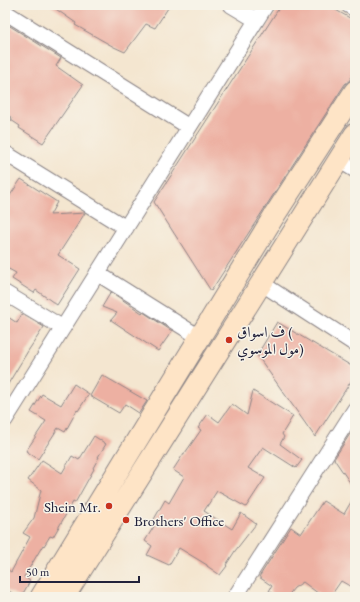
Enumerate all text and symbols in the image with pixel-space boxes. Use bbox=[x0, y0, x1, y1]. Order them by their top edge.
place label: ف اسواق ( مول الموسوي) bbox=[237, 322, 304, 361]
marker: ف اسواق ( مول الموسوي) bbox=[224, 335, 234, 345]
place label: Shein Mr. bbox=[44, 497, 101, 516]
marker: Shein Mr. bbox=[104, 501, 114, 511]
place label: Brothers' Office bbox=[134, 511, 224, 530]
marker: Brothers' Office bbox=[121, 515, 131, 525]
scale bar bbox=[20, 558, 139, 584]
text: 50 m bbox=[26, 564, 50, 580]

